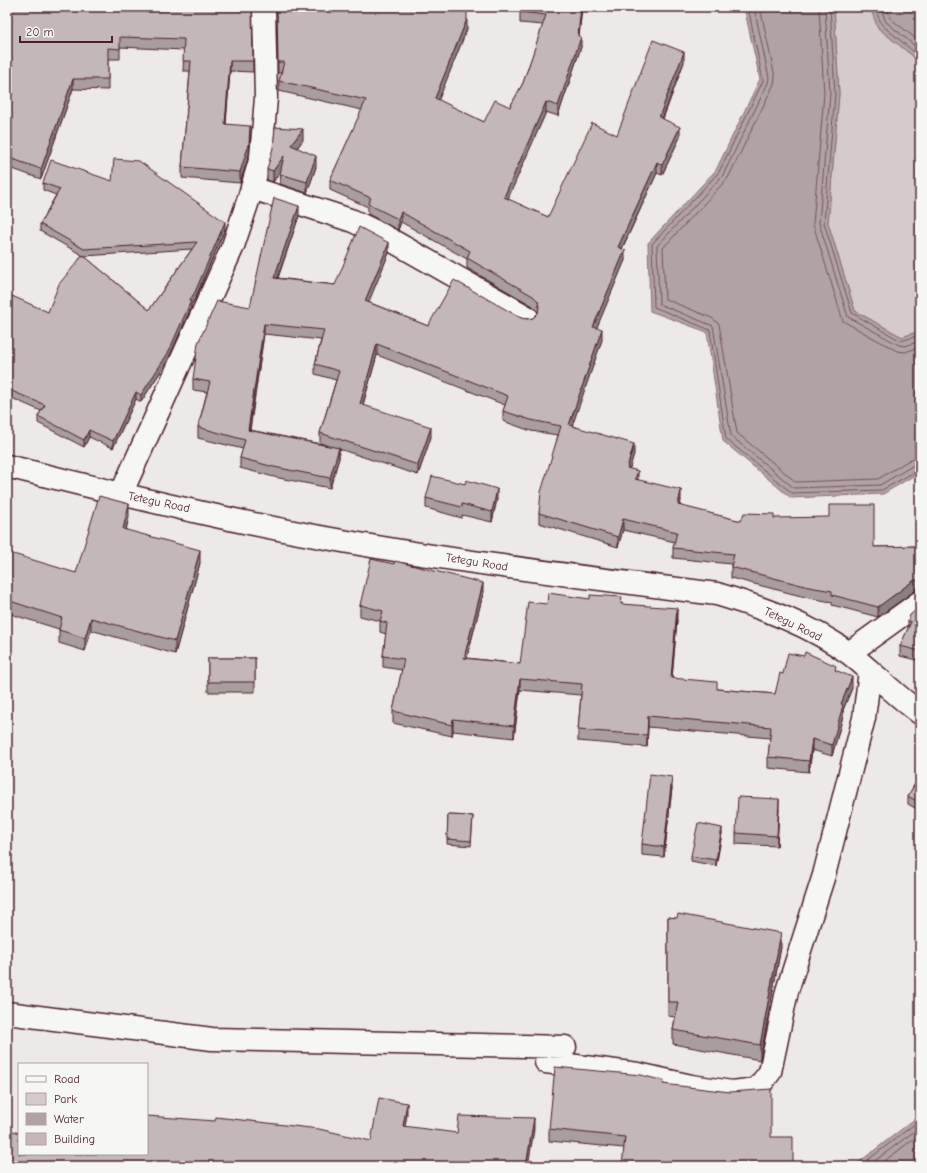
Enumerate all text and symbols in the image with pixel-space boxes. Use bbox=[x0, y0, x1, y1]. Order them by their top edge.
scale bar bbox=[20, 18, 112, 44]
text: 20 m bbox=[26, 25, 54, 39]
street label: Tetegu Road bbox=[127, 489, 191, 515]
street label: Tetegu Road bbox=[445, 550, 509, 574]
street label: Tetegu Road bbox=[762, 604, 824, 644]
legend bbox=[18, 1063, 148, 1155]
text: Road bbox=[54, 1072, 80, 1086]
text: Park bbox=[54, 1092, 77, 1106]
text: Water bbox=[54, 1112, 84, 1126]
text: Building bbox=[54, 1132, 95, 1146]

